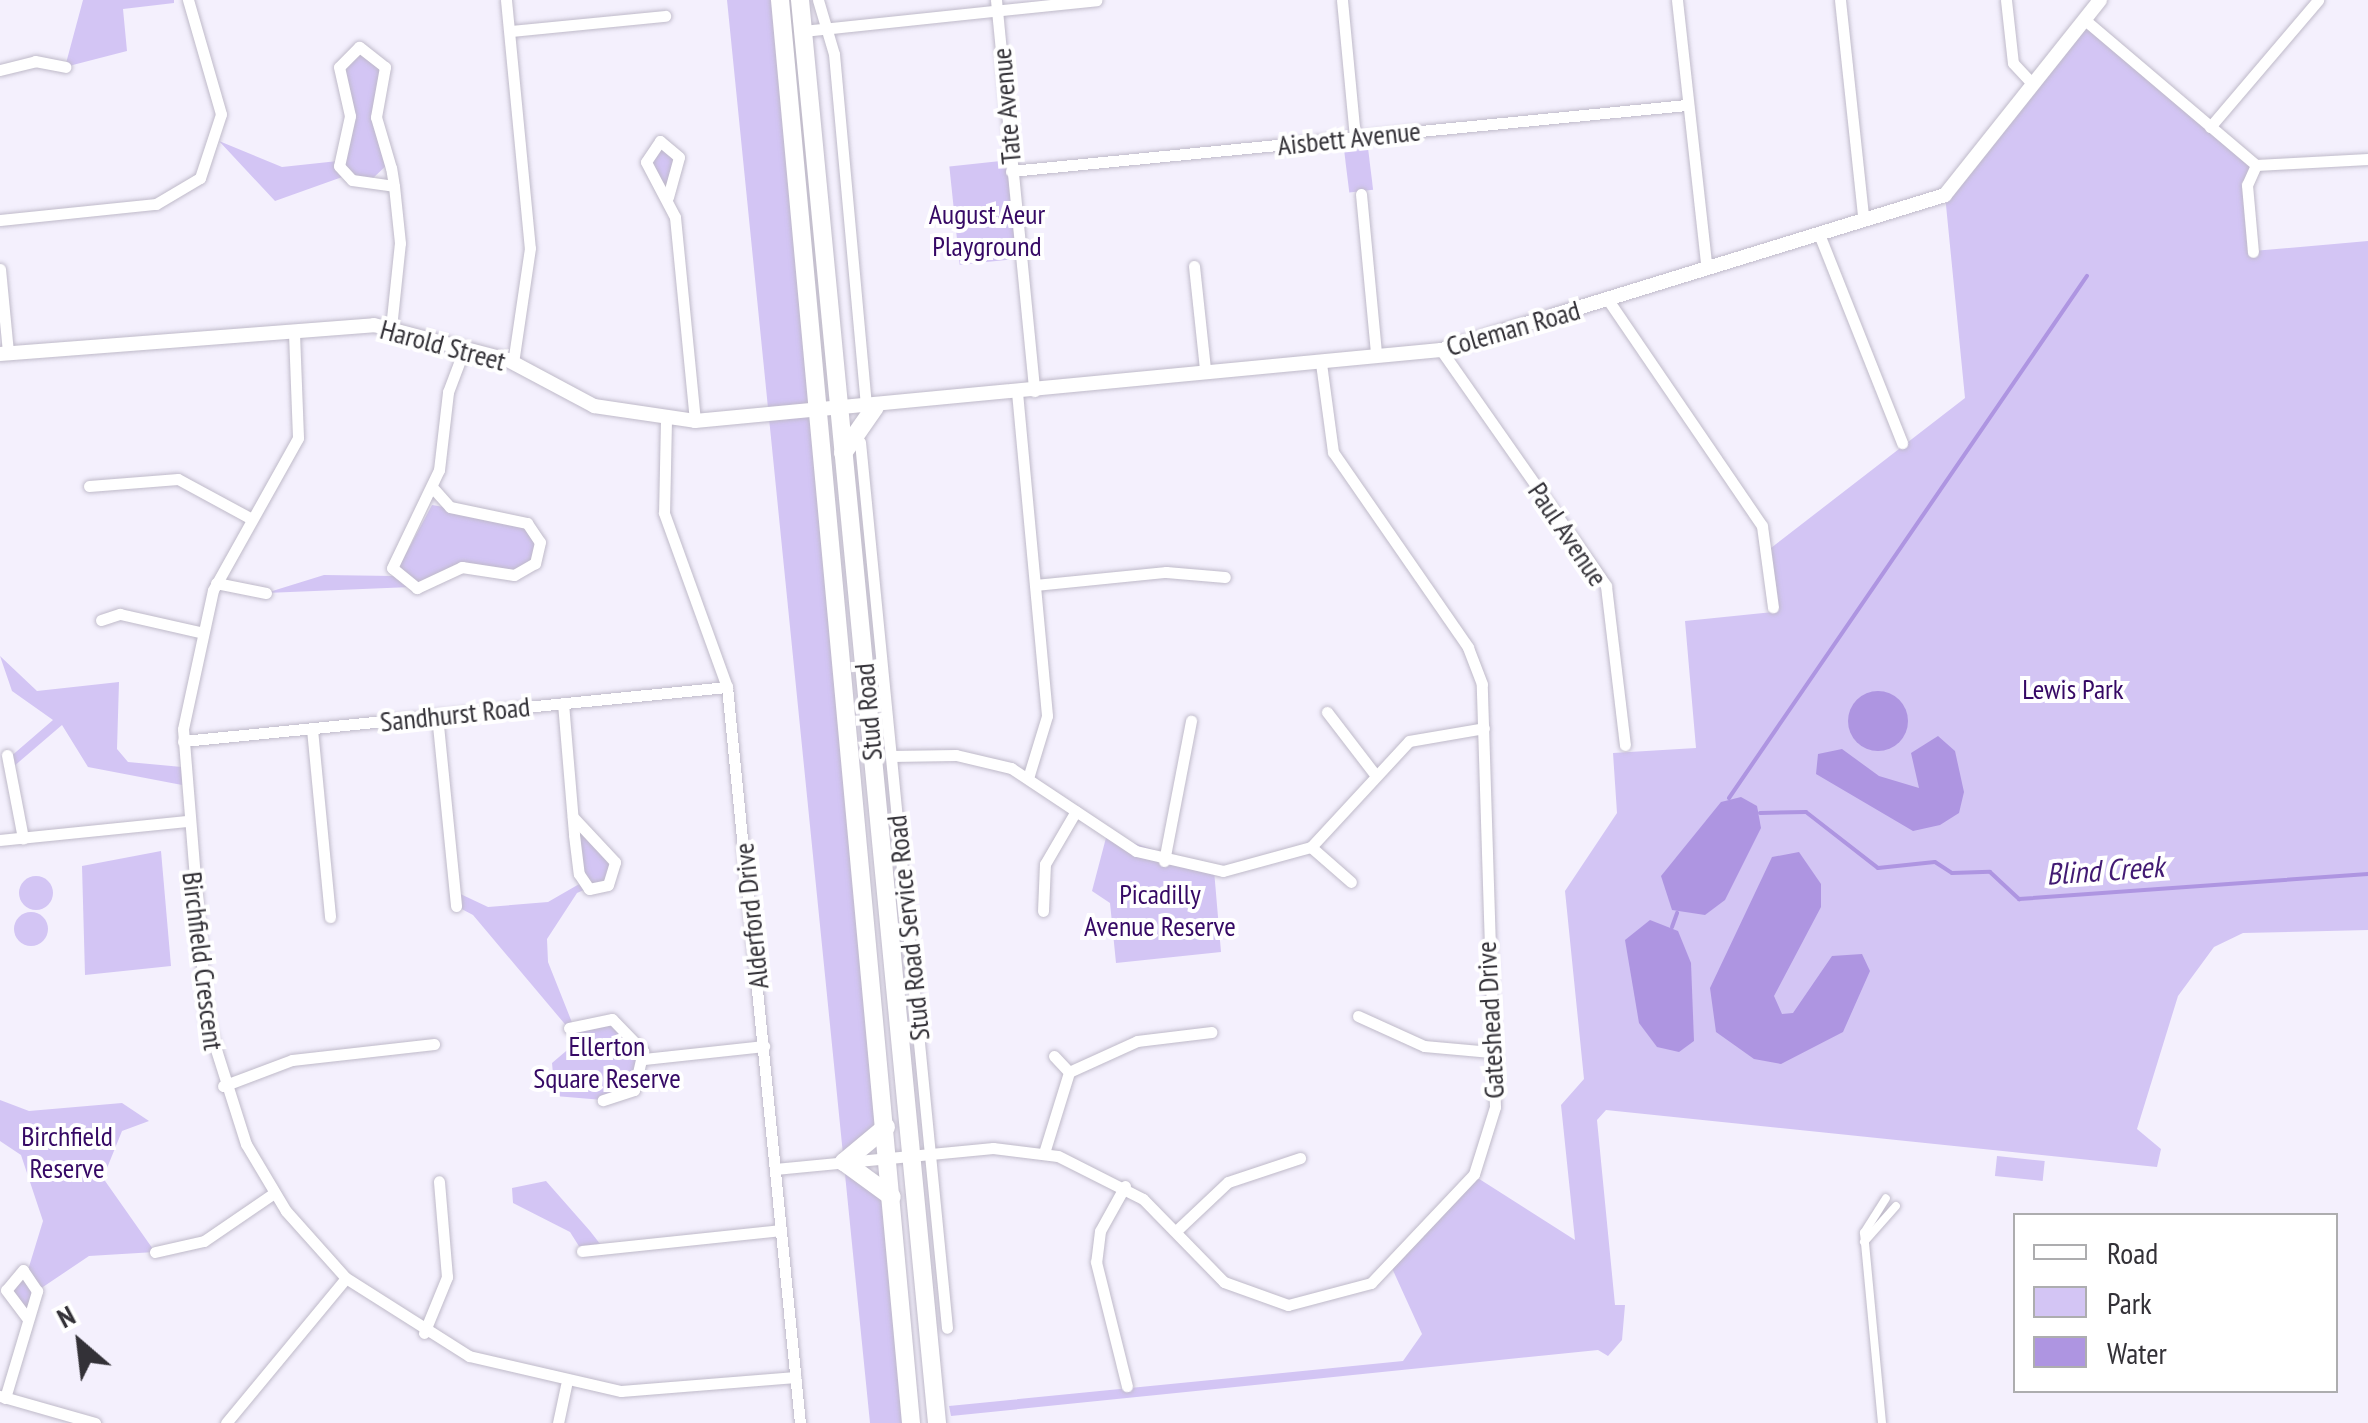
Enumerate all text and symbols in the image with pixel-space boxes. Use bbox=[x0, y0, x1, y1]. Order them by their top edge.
street label: Tate Avenue bbox=[984, 46, 1028, 166]
street label: Aisbett Avenue bbox=[1275, 114, 1423, 162]
park label: August Aeur Playground bbox=[928, 197, 1046, 263]
street label: Coleman Road bbox=[1442, 293, 1584, 363]
street label: Harold Street bbox=[377, 312, 509, 378]
street label: Paul Avenue bbox=[1521, 475, 1615, 593]
street label: Stud Road bbox=[847, 662, 889, 762]
park label: Lewis Park bbox=[2022, 672, 2124, 706]
street label: Sandhurst Road bbox=[378, 689, 532, 739]
street label: Stud Road Service Road bbox=[879, 814, 937, 1042]
street label: Alderford Drive bbox=[727, 841, 775, 991]
water label: Blind Creek bbox=[2045, 848, 2165, 892]
street label: Birchfield Crescent bbox=[175, 870, 231, 1052]
park label: Picadilly Avenue Reserve bbox=[1084, 877, 1236, 943]
street label: Gateshead Drive bbox=[1469, 940, 1511, 1100]
park label: Ellerton Square Reserve bbox=[533, 1029, 681, 1095]
park label: Birchfield Reserve bbox=[21, 1119, 113, 1185]
legend bbox=[2013, 1213, 2338, 1393]
text: Road bbox=[2107, 1233, 2158, 1272]
text: Park bbox=[2107, 1283, 2152, 1322]
north arrow bbox=[30, 1293, 130, 1393]
text: N bbox=[50, 1296, 81, 1336]
text: Water bbox=[2107, 1333, 2167, 1372]

